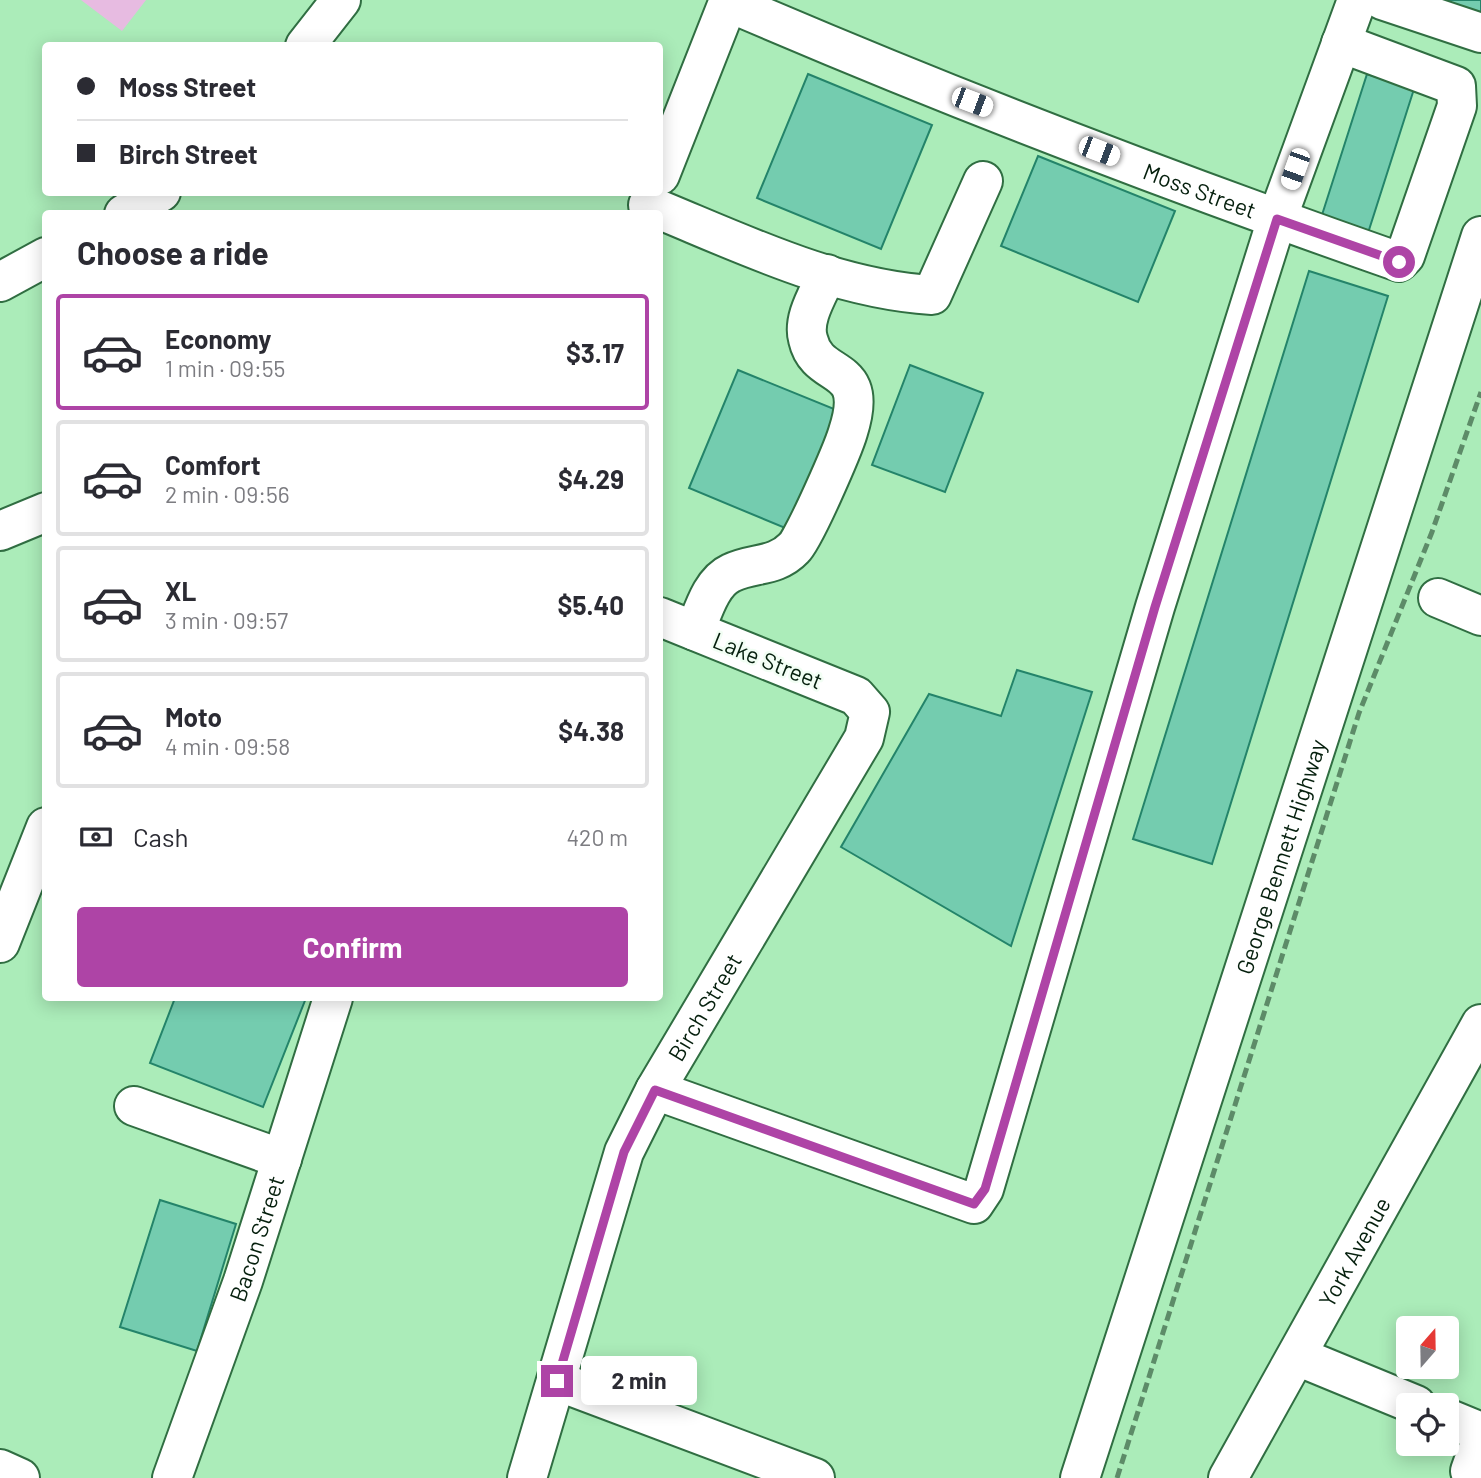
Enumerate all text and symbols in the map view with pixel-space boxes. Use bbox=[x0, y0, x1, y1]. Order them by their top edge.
text: Moss Street bbox=[119, 71, 256, 102]
car bbox=[949, 85, 996, 119]
car bbox=[1076, 134, 1123, 168]
text: Birch Street bbox=[119, 138, 258, 169]
car bbox=[1278, 146, 1313, 192]
street label: Moss Street bbox=[1139, 157, 1260, 224]
text: Choose a ride bbox=[77, 233, 269, 271]
route start bbox=[1383, 246, 1415, 278]
icon: car bbox=[81, 321, 144, 384]
text: Economy bbox=[165, 323, 271, 354]
text: $3.17 bbox=[566, 337, 624, 368]
text: 1 min · 09:55 bbox=[165, 354, 285, 382]
icon: car bbox=[81, 447, 144, 510]
text: Comfort bbox=[165, 449, 261, 480]
text: $4.29 bbox=[558, 463, 624, 494]
text: 2 min · 09:56 bbox=[165, 480, 290, 508]
icon: car bbox=[81, 573, 144, 636]
text: XL bbox=[165, 575, 196, 606]
text: $5.40 bbox=[558, 589, 624, 620]
text: 3 min · 09:57 bbox=[165, 606, 288, 634]
street label: Lake Street bbox=[709, 625, 827, 695]
icon: car bbox=[81, 699, 144, 762]
text: Moto bbox=[165, 701, 222, 732]
text: $4.38 bbox=[558, 715, 624, 746]
text: 4 min · 09:58 bbox=[165, 732, 290, 760]
street label: George Bennett Highway bbox=[1230, 735, 1332, 977]
icon: cash bbox=[77, 818, 115, 856]
text: Cash bbox=[133, 821, 188, 852]
text: 420 m bbox=[566, 823, 628, 851]
button: Confirm bbox=[77, 907, 628, 987]
street label: Birch Street bbox=[662, 948, 747, 1066]
street label: Bacon Street bbox=[223, 1172, 290, 1305]
street label: York Avenue bbox=[1312, 1192, 1396, 1312]
north arrow bbox=[1396, 1316, 1460, 1379]
map controls bbox=[1396, 1316, 1459, 1456]
callout: 2 min bbox=[582, 1356, 697, 1406]
route end bbox=[541, 1365, 573, 1397]
text: 2 min bbox=[611, 1366, 667, 1394]
button: locate bbox=[1396, 1393, 1459, 1456]

